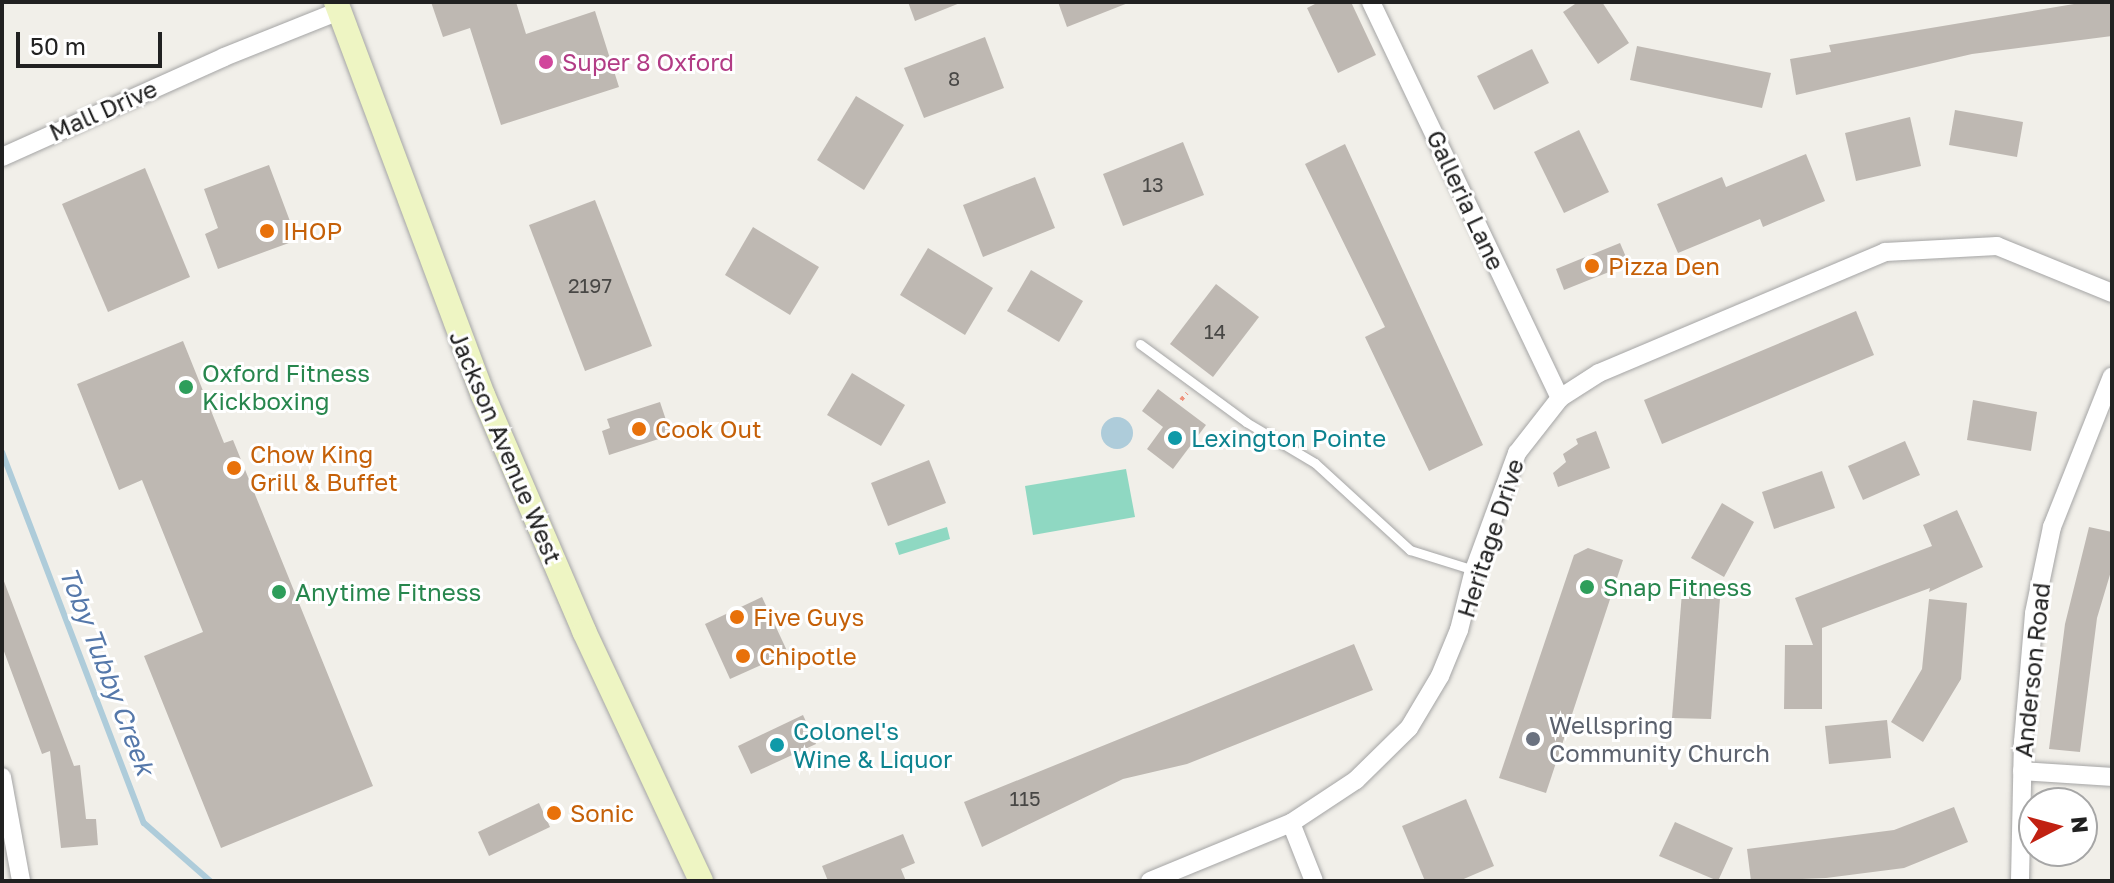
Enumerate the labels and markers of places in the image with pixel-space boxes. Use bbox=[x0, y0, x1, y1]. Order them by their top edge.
place label: Super 8 Oxford bbox=[562, 48, 734, 76]
marker: Super 8 Oxford bbox=[537, 53, 555, 71]
place label: IHOP bbox=[283, 217, 342, 245]
marker: IHOP bbox=[258, 222, 276, 240]
place label: Pizza Den bbox=[1608, 252, 1720, 280]
marker: Pizza Den bbox=[1583, 257, 1601, 275]
place label: Oxford Fitness Kickboxing bbox=[202, 359, 370, 415]
marker: Oxford Fitness Kickboxing bbox=[177, 378, 195, 396]
place label: Cook Out bbox=[655, 415, 762, 443]
marker: Cook Out bbox=[630, 420, 648, 438]
place label: Lexington Pointe bbox=[1191, 424, 1386, 452]
marker: Lexington Pointe bbox=[1166, 429, 1184, 447]
place label: Chow King Grill & Buffet bbox=[250, 440, 398, 496]
marker: Chow King Grill & Buffet bbox=[225, 459, 243, 477]
place label: Snap Fitness bbox=[1603, 573, 1752, 601]
place label: Anytime Fitness bbox=[295, 578, 481, 606]
marker: Snap Fitness bbox=[1578, 578, 1596, 596]
marker: Anytime Fitness bbox=[270, 583, 288, 601]
place label: Five Guys bbox=[753, 603, 864, 631]
marker: Five Guys bbox=[728, 608, 746, 626]
place label: Chipotle bbox=[759, 642, 857, 670]
marker: Chipotle bbox=[734, 647, 752, 665]
place label: Wellspring Community Church bbox=[1549, 711, 1770, 767]
place label: Colonel's Wine & Liquor bbox=[793, 717, 952, 773]
marker: Wellspring Community Church bbox=[1524, 730, 1542, 748]
marker: Colonel's Wine & Liquor bbox=[768, 736, 786, 754]
place label: Sonic bbox=[570, 799, 634, 827]
marker: Sonic bbox=[545, 804, 563, 822]

